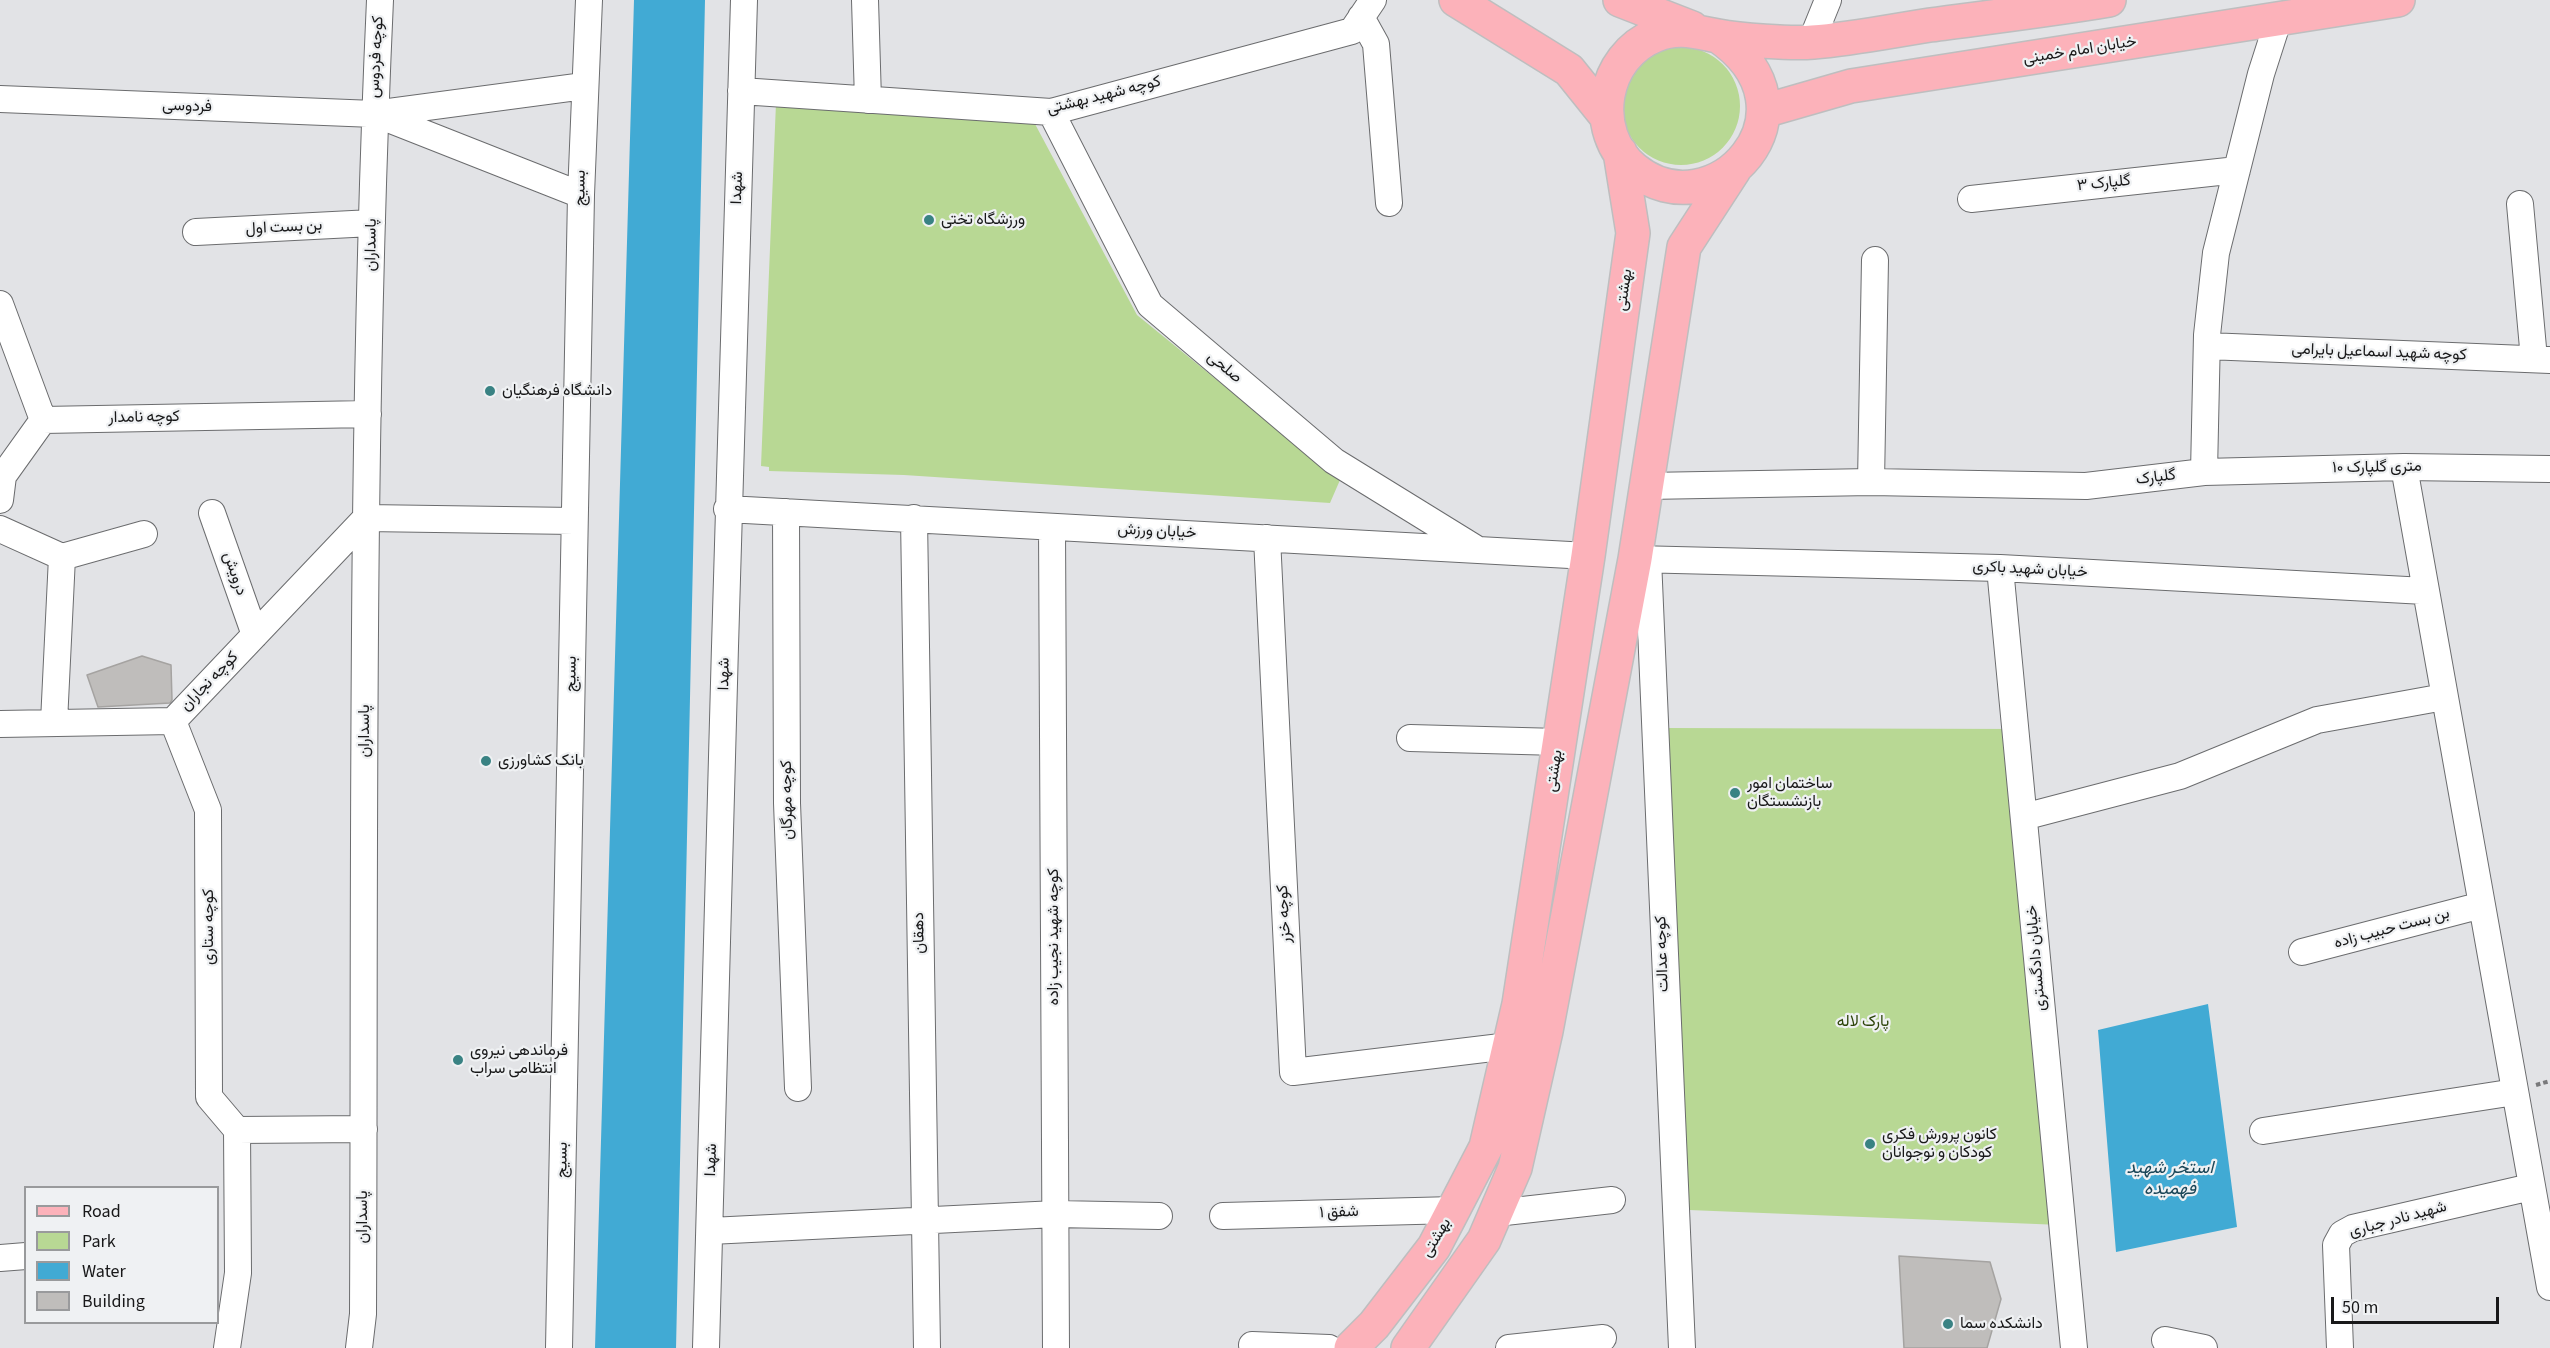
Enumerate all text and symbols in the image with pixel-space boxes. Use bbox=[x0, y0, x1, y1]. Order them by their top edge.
street label: کوچه فردوس bbox=[365, 15, 389, 99]
street label: خیابان امام خمینی bbox=[2022, 33, 2138, 69]
street label: کوچه شهید بهشتی bbox=[1045, 73, 1163, 119]
street label: فردوسی bbox=[162, 97, 212, 117]
street label: بسیج bbox=[571, 170, 591, 206]
street label: شهدا bbox=[728, 171, 748, 205]
street label: گلپارک ۳ bbox=[2076, 172, 2132, 196]
place label: ورزشگاه تختی bbox=[941, 210, 1025, 230]
marker: ورزشگاه تختی bbox=[922, 213, 936, 227]
street label: بن بست اول bbox=[245, 216, 323, 240]
street label: پاسداران bbox=[362, 218, 382, 272]
street label: بهشتی bbox=[1613, 268, 1637, 312]
street label: کوچه شهید اسماعیل بایرامی bbox=[2291, 340, 2467, 366]
street label: صلحی bbox=[1203, 348, 1245, 388]
place label: دانشگاه فرهنگیان bbox=[502, 381, 612, 401]
marker: دانشگاه فرهنگیان bbox=[483, 384, 497, 398]
street label: کوچه نامدار bbox=[108, 408, 180, 428]
street label: ۱۰ متری گلپارک bbox=[2332, 458, 2422, 478]
street label: گلپارک bbox=[2135, 466, 2177, 490]
street label: خیابان ورزش bbox=[1117, 520, 1197, 544]
street label: درویش bbox=[218, 550, 250, 598]
street label: خیابان شهید باکری bbox=[1972, 557, 2088, 583]
street label: کوچه نجاران bbox=[177, 648, 243, 716]
street label: بسیج bbox=[562, 656, 582, 692]
street label: شهدا bbox=[715, 657, 735, 691]
street label: پاسداران bbox=[355, 705, 375, 757]
street label: بهشتی bbox=[1542, 749, 1568, 793]
place label: بانک کشاورزی bbox=[498, 751, 584, 771]
marker: بانک کشاورزی bbox=[479, 754, 493, 768]
street label: کوچه مهرگان bbox=[778, 760, 798, 840]
place label: ساختمان امور بازنشستگان bbox=[1747, 774, 1832, 812]
marker: ساختمان امور بازنشستگان bbox=[1728, 786, 1742, 800]
street label: کوچه شهید نجیب زاده bbox=[1044, 868, 1064, 1006]
street label: کوچه خزر bbox=[1274, 884, 1296, 944]
street label: کوچه ستاری bbox=[199, 889, 219, 965]
street label: خیابان دادگستری bbox=[2023, 904, 2051, 1012]
street label: بن بست حبیب زاده bbox=[2332, 904, 2452, 954]
street label: دهقان bbox=[910, 912, 930, 954]
street label: کوچه عدالت bbox=[1652, 915, 1674, 993]
park label: پارک لاله bbox=[1837, 1012, 1889, 1032]
place label: فرماندهی نیروی انتظامی سراب bbox=[470, 1041, 568, 1079]
marker: فرماندهی نیروی انتظامی سراب bbox=[451, 1053, 465, 1067]
place label: کانون پرورش فکری کودکان و نوجوانان bbox=[1882, 1125, 1997, 1163]
marker: کانون پرورش فکری کودکان و نوجوانان bbox=[1863, 1137, 1877, 1151]
street label: بسیج bbox=[553, 1142, 573, 1178]
street label: شهدا bbox=[702, 1143, 722, 1177]
water label: استخر شهید فهمیده bbox=[2127, 1158, 2213, 1200]
legend bbox=[24, 1186, 219, 1324]
street label: پاسداران bbox=[353, 1191, 373, 1243]
street label: شهید نادر جباری bbox=[2347, 1198, 2449, 1242]
text: Road bbox=[82, 1199, 121, 1224]
street label: شفق ۱ bbox=[1319, 1203, 1359, 1223]
street label: بهشتی bbox=[1418, 1215, 1456, 1261]
text: Park bbox=[82, 1229, 116, 1254]
text: Water bbox=[82, 1259, 126, 1284]
scale bar bbox=[2334, 1285, 2502, 1323]
text: Building bbox=[82, 1289, 145, 1314]
text: 50 m bbox=[2342, 1295, 2378, 1320]
place label: دانشکده سما bbox=[1960, 1314, 2043, 1334]
marker: دانشکده سما bbox=[1941, 1317, 1955, 1331]

